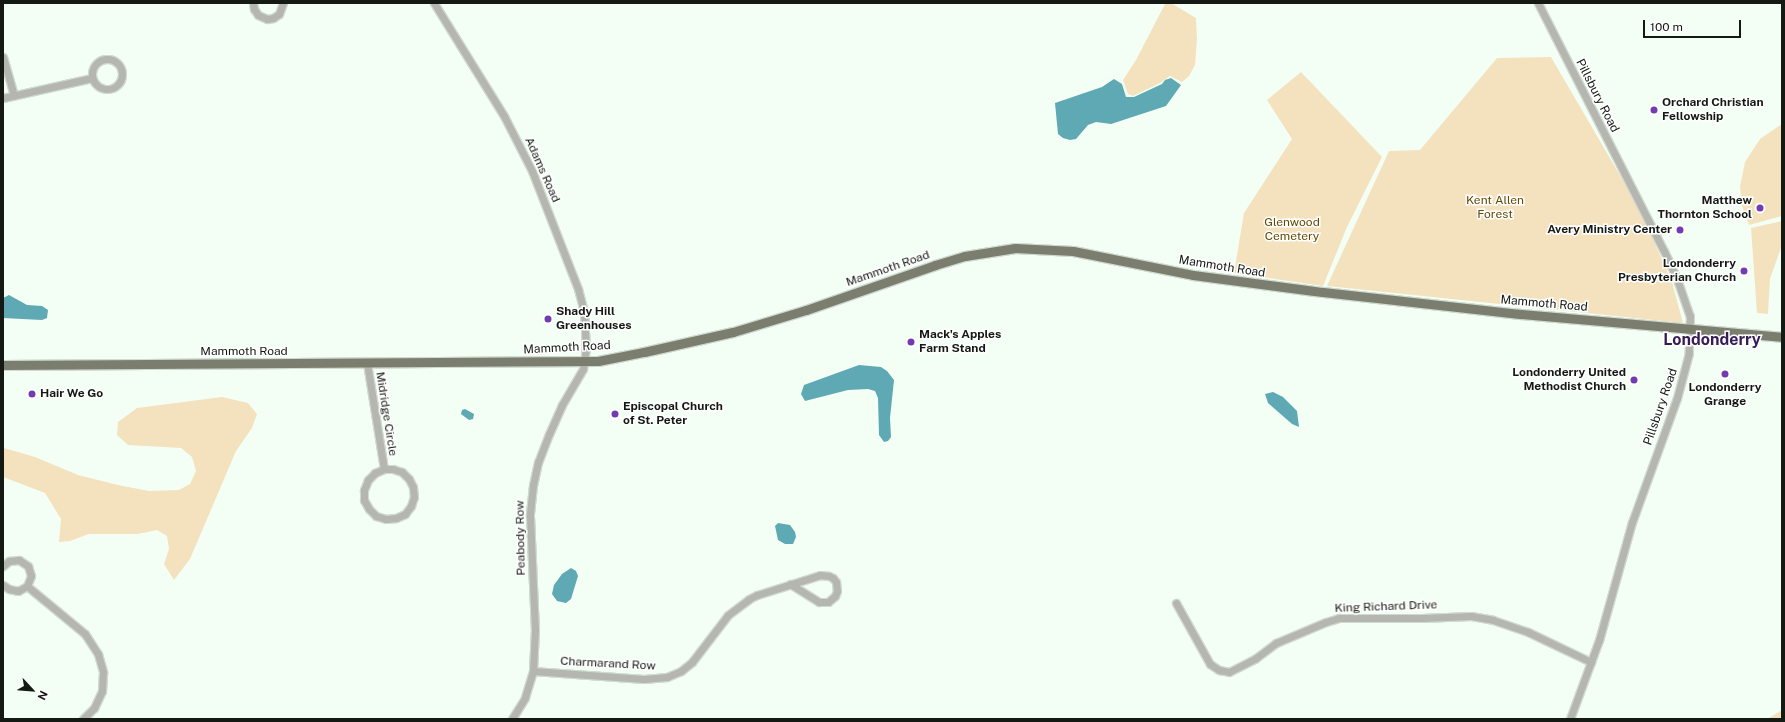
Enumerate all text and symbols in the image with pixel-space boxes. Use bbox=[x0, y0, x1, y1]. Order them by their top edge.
scale bar bbox=[1645, 12, 1743, 38]
text: 100 m bbox=[1650, 20, 1683, 34]
street label: Pillsbury Road bbox=[1572, 57, 1622, 135]
place label: Orchard Christian Fellowship bbox=[1662, 96, 1764, 124]
marker: Orchard Christian Fellowship bbox=[1649, 105, 1659, 115]
street label: Adams Road bbox=[521, 135, 563, 205]
park label: Kent Allen Forest bbox=[1466, 194, 1524, 222]
place label: Matthew Thornton School bbox=[1658, 194, 1752, 222]
marker: Matthew Thornton School bbox=[1755, 203, 1765, 213]
park label: Glenwood Cemetery bbox=[1264, 216, 1320, 244]
place label: Avery Ministry Center bbox=[1547, 223, 1672, 237]
marker: Avery Ministry Center bbox=[1675, 225, 1685, 235]
street label: Mammoth Road bbox=[844, 248, 932, 290]
street label: Mammoth Road bbox=[1178, 253, 1266, 281]
place label: Londonderry Presbyterian Church bbox=[1618, 257, 1736, 285]
marker: Londonderry Presbyterian Church bbox=[1739, 266, 1749, 276]
street label: Mammoth Road bbox=[1500, 293, 1588, 315]
place label: Shady Hill Greenhouses bbox=[556, 305, 632, 333]
marker: Shady Hill Greenhouses bbox=[543, 314, 553, 324]
place label: Mack's Apples Farm Stand bbox=[919, 328, 1001, 356]
district label: Londonderry bbox=[1663, 330, 1761, 350]
marker: Mack's Apples Farm Stand bbox=[906, 337, 916, 347]
street label: Mammoth Road bbox=[523, 339, 611, 357]
street label: Mammoth Road bbox=[200, 345, 288, 359]
place label: Londonderry United Methodist Church bbox=[1512, 366, 1626, 394]
street label: Pillsbury Road bbox=[1641, 367, 1681, 447]
marker: Londonderry Grange bbox=[1720, 369, 1730, 379]
street label: Midridge Circle bbox=[372, 371, 400, 457]
marker: Londonderry United Methodist Church bbox=[1629, 375, 1639, 385]
place label: Londonderry Grange bbox=[1688, 381, 1762, 409]
place label: Hair We Go bbox=[40, 387, 104, 401]
marker: Hair We Go bbox=[27, 389, 37, 399]
place label: Episcopal Church of St. Peter bbox=[623, 400, 723, 428]
marker: Episcopal Church of St. Peter bbox=[610, 409, 620, 419]
street label: Peabody Row bbox=[513, 500, 529, 576]
street label: King Richard Drive bbox=[1334, 598, 1438, 616]
street label: Charmarand Row bbox=[560, 654, 656, 674]
north arrow bbox=[12, 670, 52, 710]
text: N bbox=[36, 689, 50, 702]

